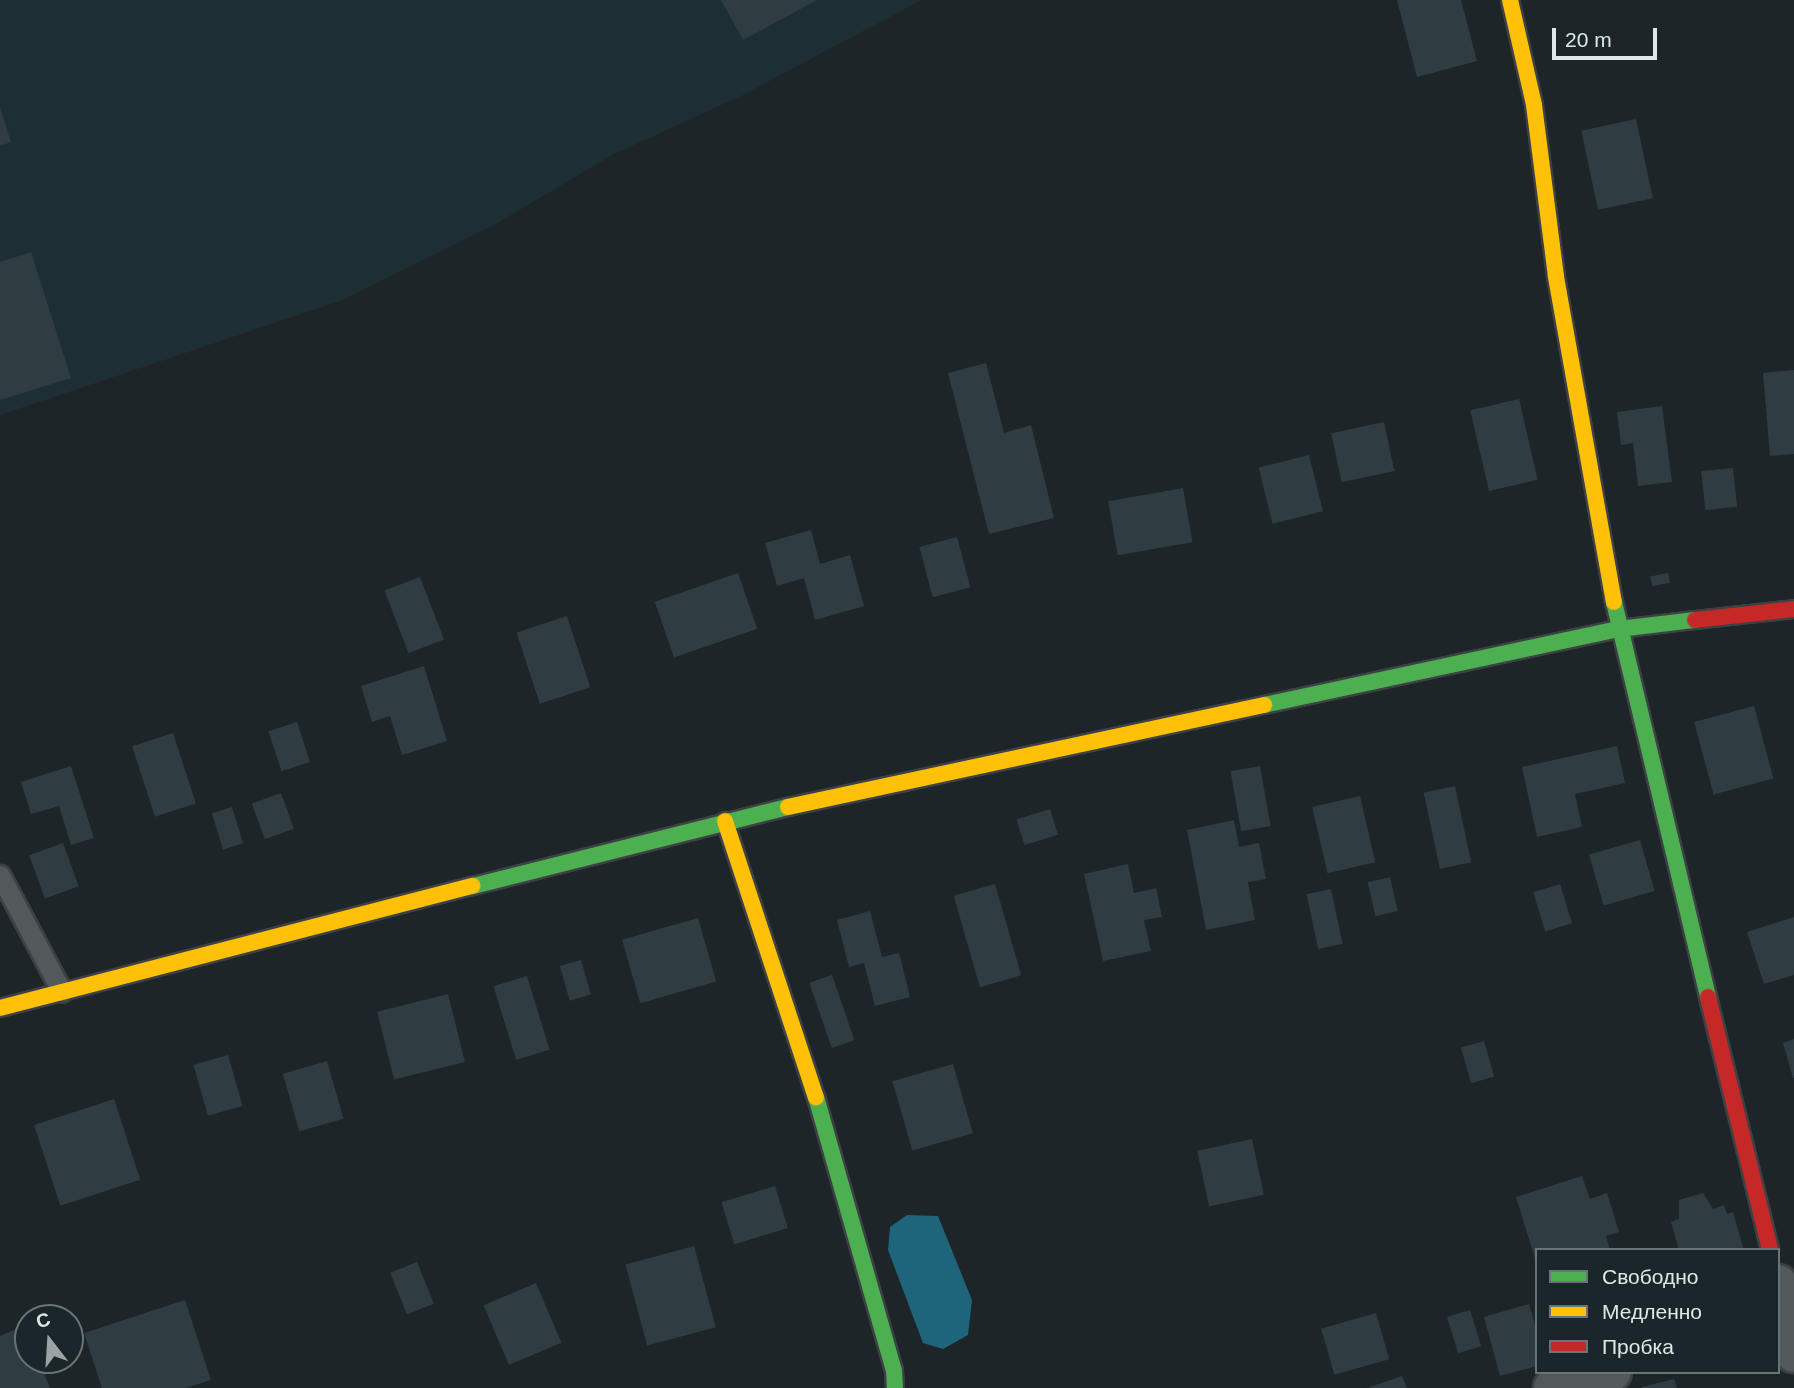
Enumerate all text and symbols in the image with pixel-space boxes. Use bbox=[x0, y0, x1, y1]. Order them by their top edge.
scale bar bbox=[1556, 14, 1661, 58]
text: 20 m bbox=[1565, 28, 1612, 51]
legend bbox=[1535, 1248, 1780, 1374]
text: Свободно bbox=[1602, 1265, 1699, 1288]
text: Медленно bbox=[1602, 1300, 1702, 1323]
north arrow bbox=[14, 1304, 84, 1374]
text: С bbox=[34, 1308, 53, 1332]
text: Пробка bbox=[1602, 1335, 1674, 1358]

